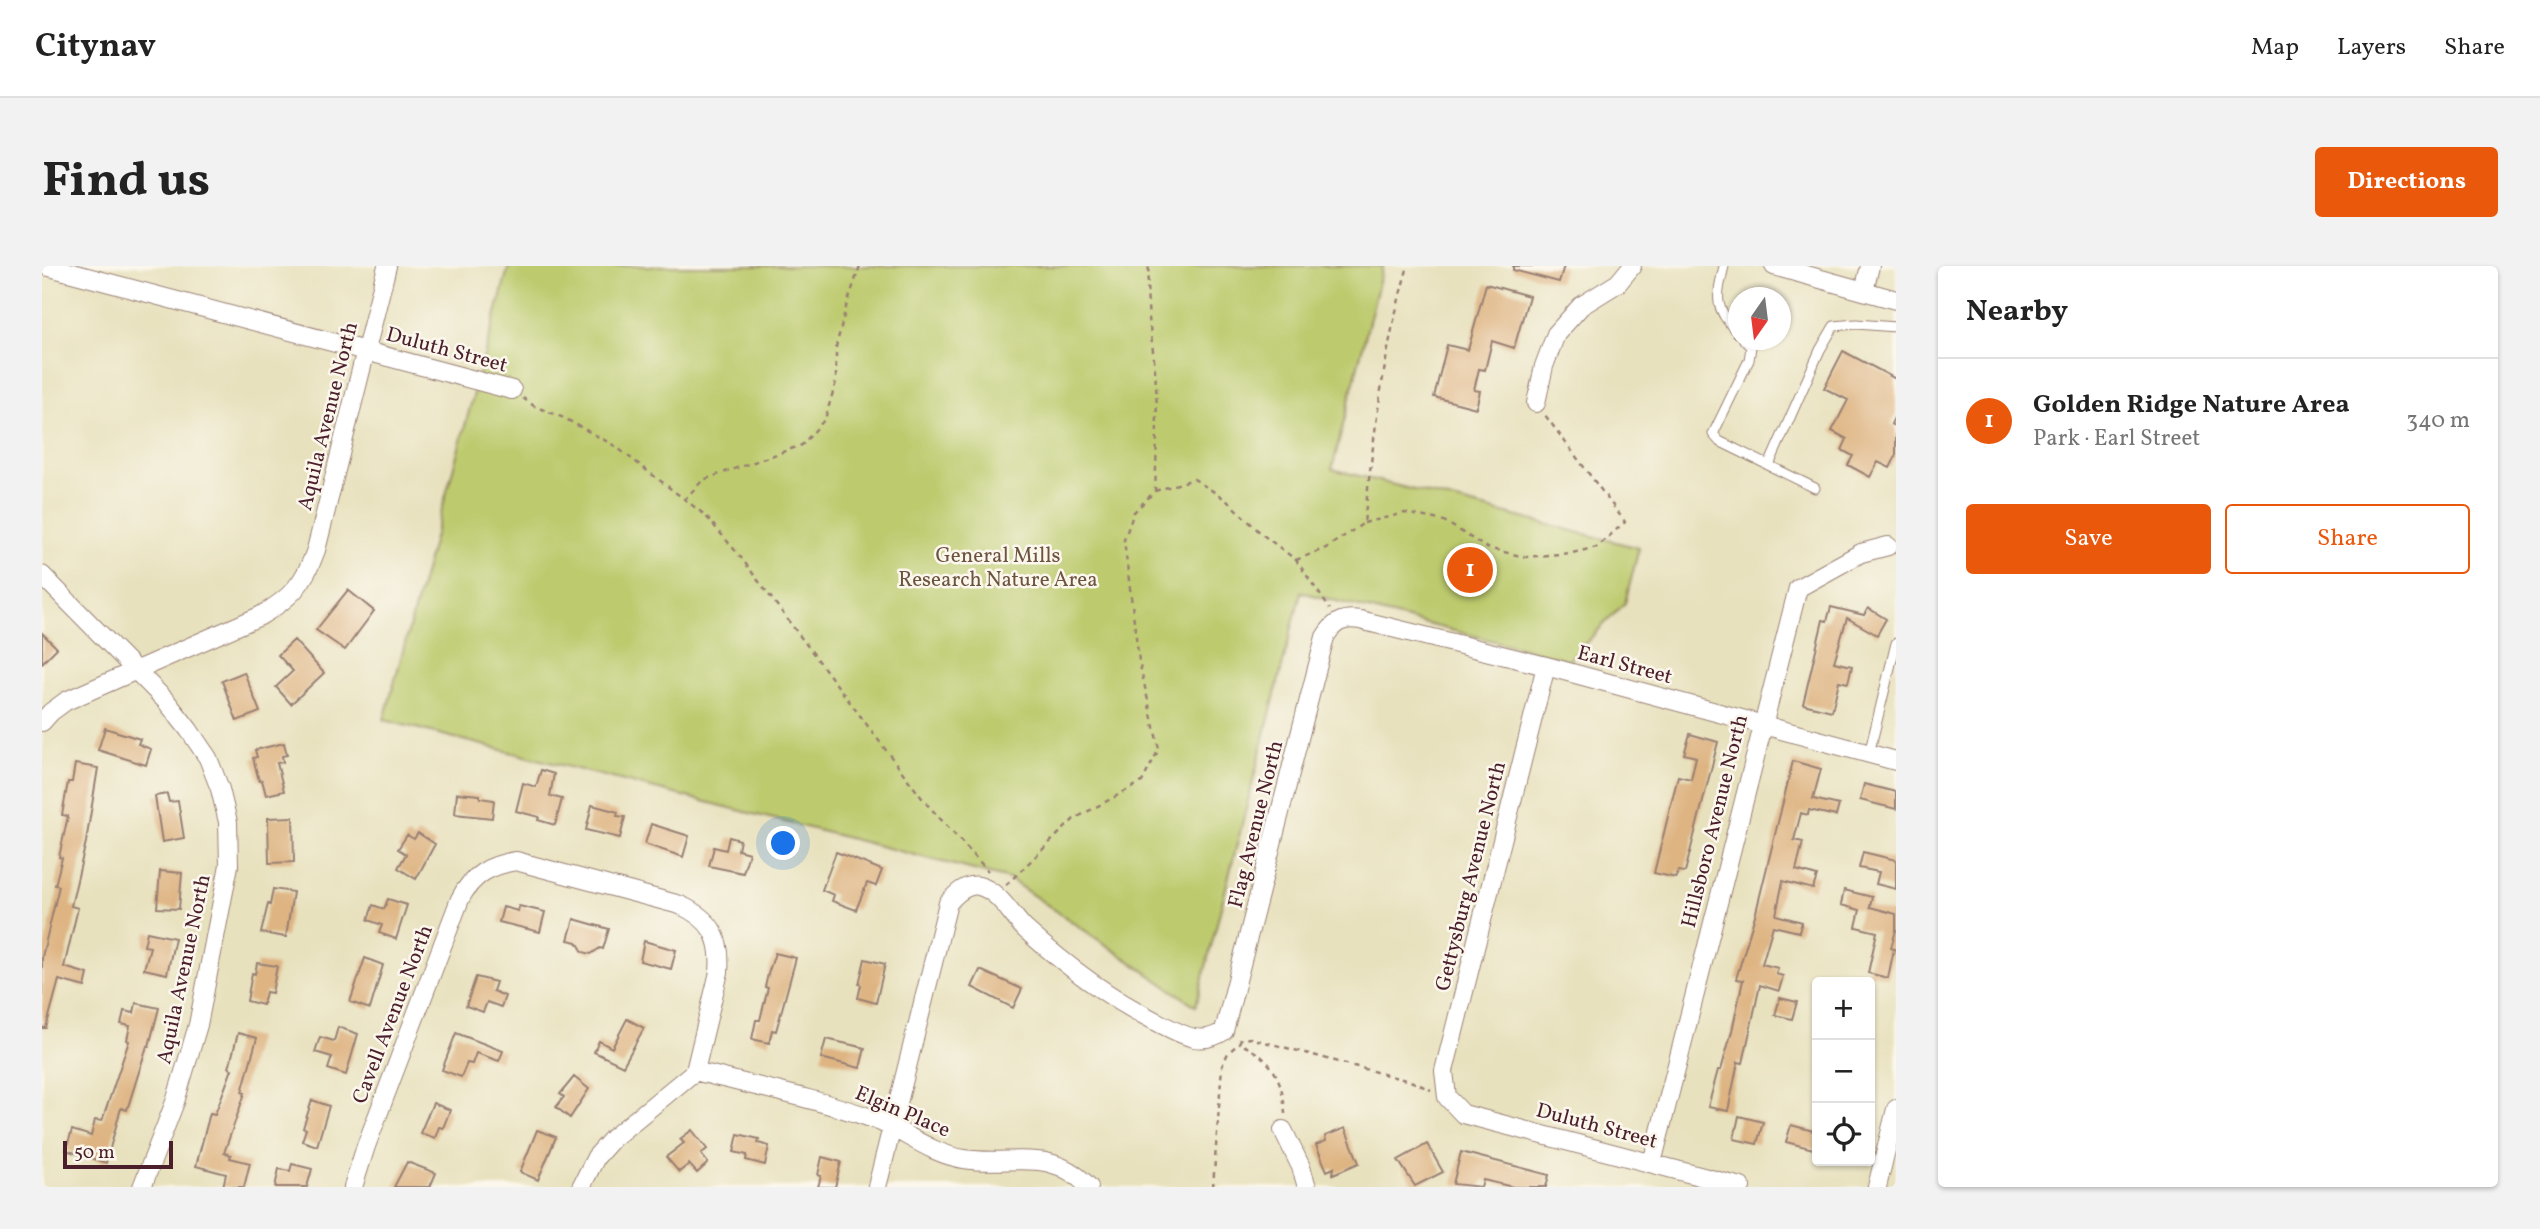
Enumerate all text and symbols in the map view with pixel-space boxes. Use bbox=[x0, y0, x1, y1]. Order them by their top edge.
text: Citynav bbox=[35, 25, 156, 71]
text: Map bbox=[2251, 31, 2299, 65]
text: Layers bbox=[2337, 31, 2406, 65]
text: Share bbox=[2444, 31, 2505, 65]
button: Directions bbox=[2315, 147, 2498, 217]
text: Find us bbox=[42, 148, 210, 217]
north arrow bbox=[1728, 287, 1791, 350]
text: Nearby bbox=[1966, 291, 2068, 333]
street label: Aquila Avenue North bbox=[291, 319, 366, 514]
street label: Duluth Street bbox=[383, 320, 510, 381]
text: Golden Ridge Nature Area bbox=[2033, 387, 2350, 423]
text: 1 bbox=[1984, 405, 1994, 437]
text: 340 m bbox=[2406, 405, 2470, 437]
text: Park · Earl Street bbox=[2033, 423, 2200, 455]
button: Save bbox=[1966, 504, 2211, 574]
button: Share bbox=[2225, 504, 2470, 574]
park label: General Mills Research Nature Area bbox=[898, 542, 1098, 595]
pin: 1 bbox=[1447, 544, 1493, 596]
street label: Earl Street bbox=[1574, 639, 1675, 692]
street label: Hillsboro Avenue North bbox=[1675, 712, 1756, 931]
street label: Flag Avenue North bbox=[1222, 738, 1291, 911]
street label: Gettysburg Avenue North bbox=[1429, 759, 1514, 994]
your location bbox=[766, 826, 800, 860]
street label: Aquila Avenue North bbox=[150, 872, 219, 1067]
street label: Cavell Avenue North bbox=[346, 921, 441, 1108]
map controls bbox=[1812, 977, 1875, 1166]
button: + bbox=[1812, 977, 1875, 1040]
button: − bbox=[1812, 1040, 1875, 1103]
street label: Elgin Place bbox=[850, 1079, 955, 1145]
street label: Duluth Street bbox=[1533, 1096, 1660, 1157]
button: locate bbox=[1812, 1103, 1875, 1166]
scale bar bbox=[63, 1138, 173, 1170]
text: 50 m bbox=[74, 1140, 115, 1166]

